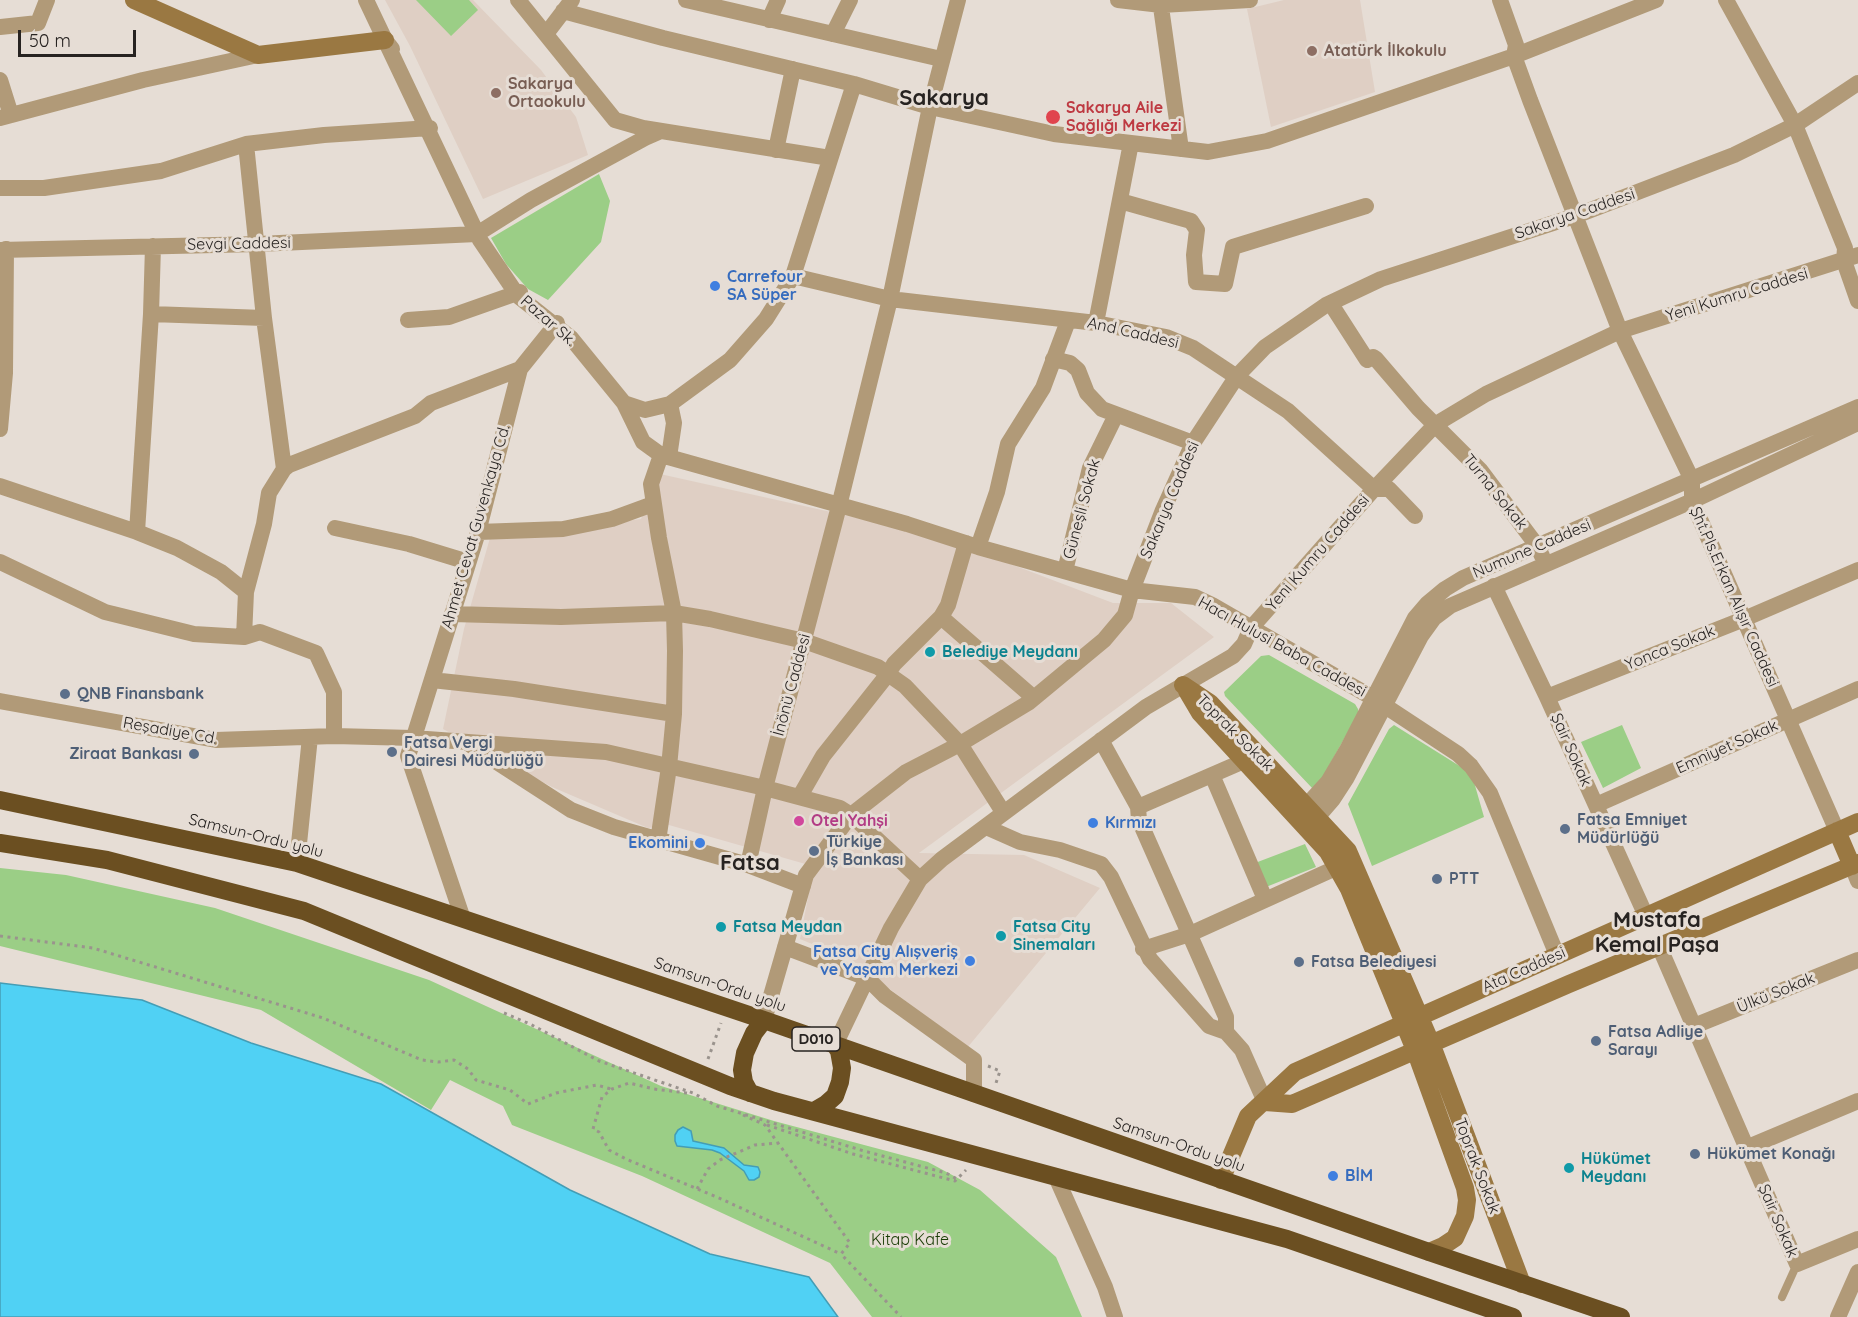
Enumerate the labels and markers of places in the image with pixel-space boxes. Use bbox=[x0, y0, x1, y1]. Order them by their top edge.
place label: Atatürk İlkokulu bbox=[1324, 41, 1447, 61]
marker: Atatürk İlkokulu bbox=[1305, 44, 1319, 58]
place label: Sakarya Ortaokulu bbox=[508, 74, 586, 112]
marker: Sakarya Ortaokulu bbox=[489, 86, 503, 100]
place label: Sakarya Aile Sağlığı Merkezi bbox=[1066, 98, 1182, 136]
marker: Sakarya Aile Sağlığı Merkezi bbox=[1044, 108, 1062, 126]
place label: Carrefour SA Süper bbox=[727, 267, 803, 305]
marker: Carrefour SA Süper bbox=[708, 279, 722, 293]
place label: Belediye Meydanı bbox=[942, 642, 1078, 662]
marker: Belediye Meydanı bbox=[923, 645, 937, 659]
place label: QNB Finansbank bbox=[77, 684, 204, 704]
marker: QNB Finansbank bbox=[58, 687, 72, 701]
place label: Fatsa Vergi Dairesi Müdürlüğü bbox=[404, 733, 544, 771]
place label: Ziraat Bankası bbox=[69, 744, 182, 764]
marker: Fatsa Vergi Dairesi Müdürlüğü bbox=[385, 745, 399, 759]
marker: Ziraat Bankası bbox=[187, 747, 201, 761]
place label: Fatsa Emniyet Müdürlüğü bbox=[1577, 810, 1687, 848]
place label: Otel Yahşi bbox=[811, 811, 888, 831]
place label: Kırmızı bbox=[1105, 813, 1156, 833]
marker: Otel Yahşi bbox=[792, 814, 806, 828]
marker: Kırmızı bbox=[1086, 816, 1100, 830]
marker: Fatsa Emniyet Müdürlüğü bbox=[1558, 822, 1572, 836]
place label: Türkiye İş Bankası bbox=[826, 832, 903, 870]
place label: Ekomini bbox=[628, 833, 688, 853]
marker: Ekomini bbox=[693, 836, 707, 850]
marker: Türkiye İş Bankası bbox=[807, 844, 821, 858]
place label: PTT bbox=[1449, 869, 1479, 889]
marker: PTT bbox=[1430, 872, 1444, 886]
place label: Fatsa Meydan bbox=[733, 917, 842, 937]
place label: Fatsa City Sinemaları bbox=[1013, 917, 1095, 955]
marker: Fatsa Meydan bbox=[714, 920, 728, 934]
marker: Fatsa City Sinemaları bbox=[994, 929, 1008, 943]
place label: Fatsa City Alışveriş ve Yaşam Merkezi bbox=[813, 942, 958, 980]
place label: Fatsa Belediyesi bbox=[1311, 952, 1437, 972]
marker: Fatsa City Alışveriş ve Yaşam Merkezi bbox=[963, 954, 977, 968]
marker: Fatsa Belediyesi bbox=[1292, 955, 1306, 969]
place label: Fatsa Adliye Sarayı bbox=[1608, 1022, 1703, 1060]
marker: Fatsa Adliye Sarayı bbox=[1589, 1034, 1603, 1048]
place label: Hükümet Konağı bbox=[1707, 1144, 1835, 1164]
marker: Hükümet Konağı bbox=[1688, 1147, 1702, 1161]
place label: Hükümet Meydanı bbox=[1581, 1149, 1651, 1187]
marker: Hükümet Meydanı bbox=[1562, 1161, 1576, 1175]
place label: BİM bbox=[1345, 1166, 1373, 1186]
marker: BİM bbox=[1326, 1169, 1340, 1183]

